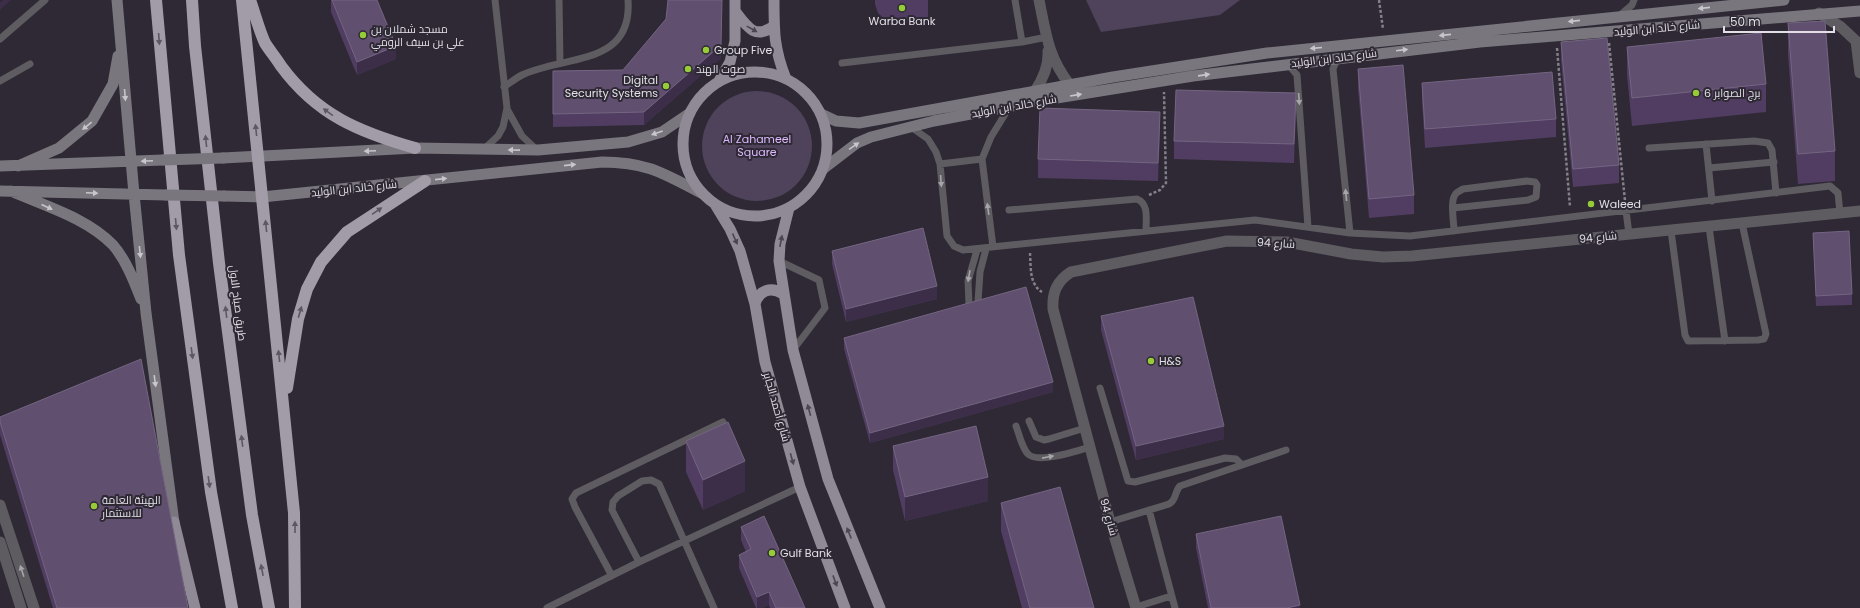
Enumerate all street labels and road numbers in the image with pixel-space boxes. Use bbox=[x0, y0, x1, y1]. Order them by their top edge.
street label: شارع خالد ابن الوليد bbox=[1613, 16, 1701, 40]
street label: شارع خالد ابن الوليد bbox=[1290, 45, 1378, 71]
street label: شارع خالد ابن الوليد bbox=[970, 91, 1058, 121]
street label: شارع خالد ابن الوليد bbox=[310, 176, 398, 200]
street label: شارع 94 bbox=[1578, 227, 1618, 247]
street label: شارع 94 bbox=[1257, 234, 1295, 252]
street label: طريق صباح الاول bbox=[225, 264, 251, 342]
street label: شارع أحمد الجابر bbox=[759, 369, 795, 444]
street label: شارع 94 bbox=[1096, 496, 1122, 538]

